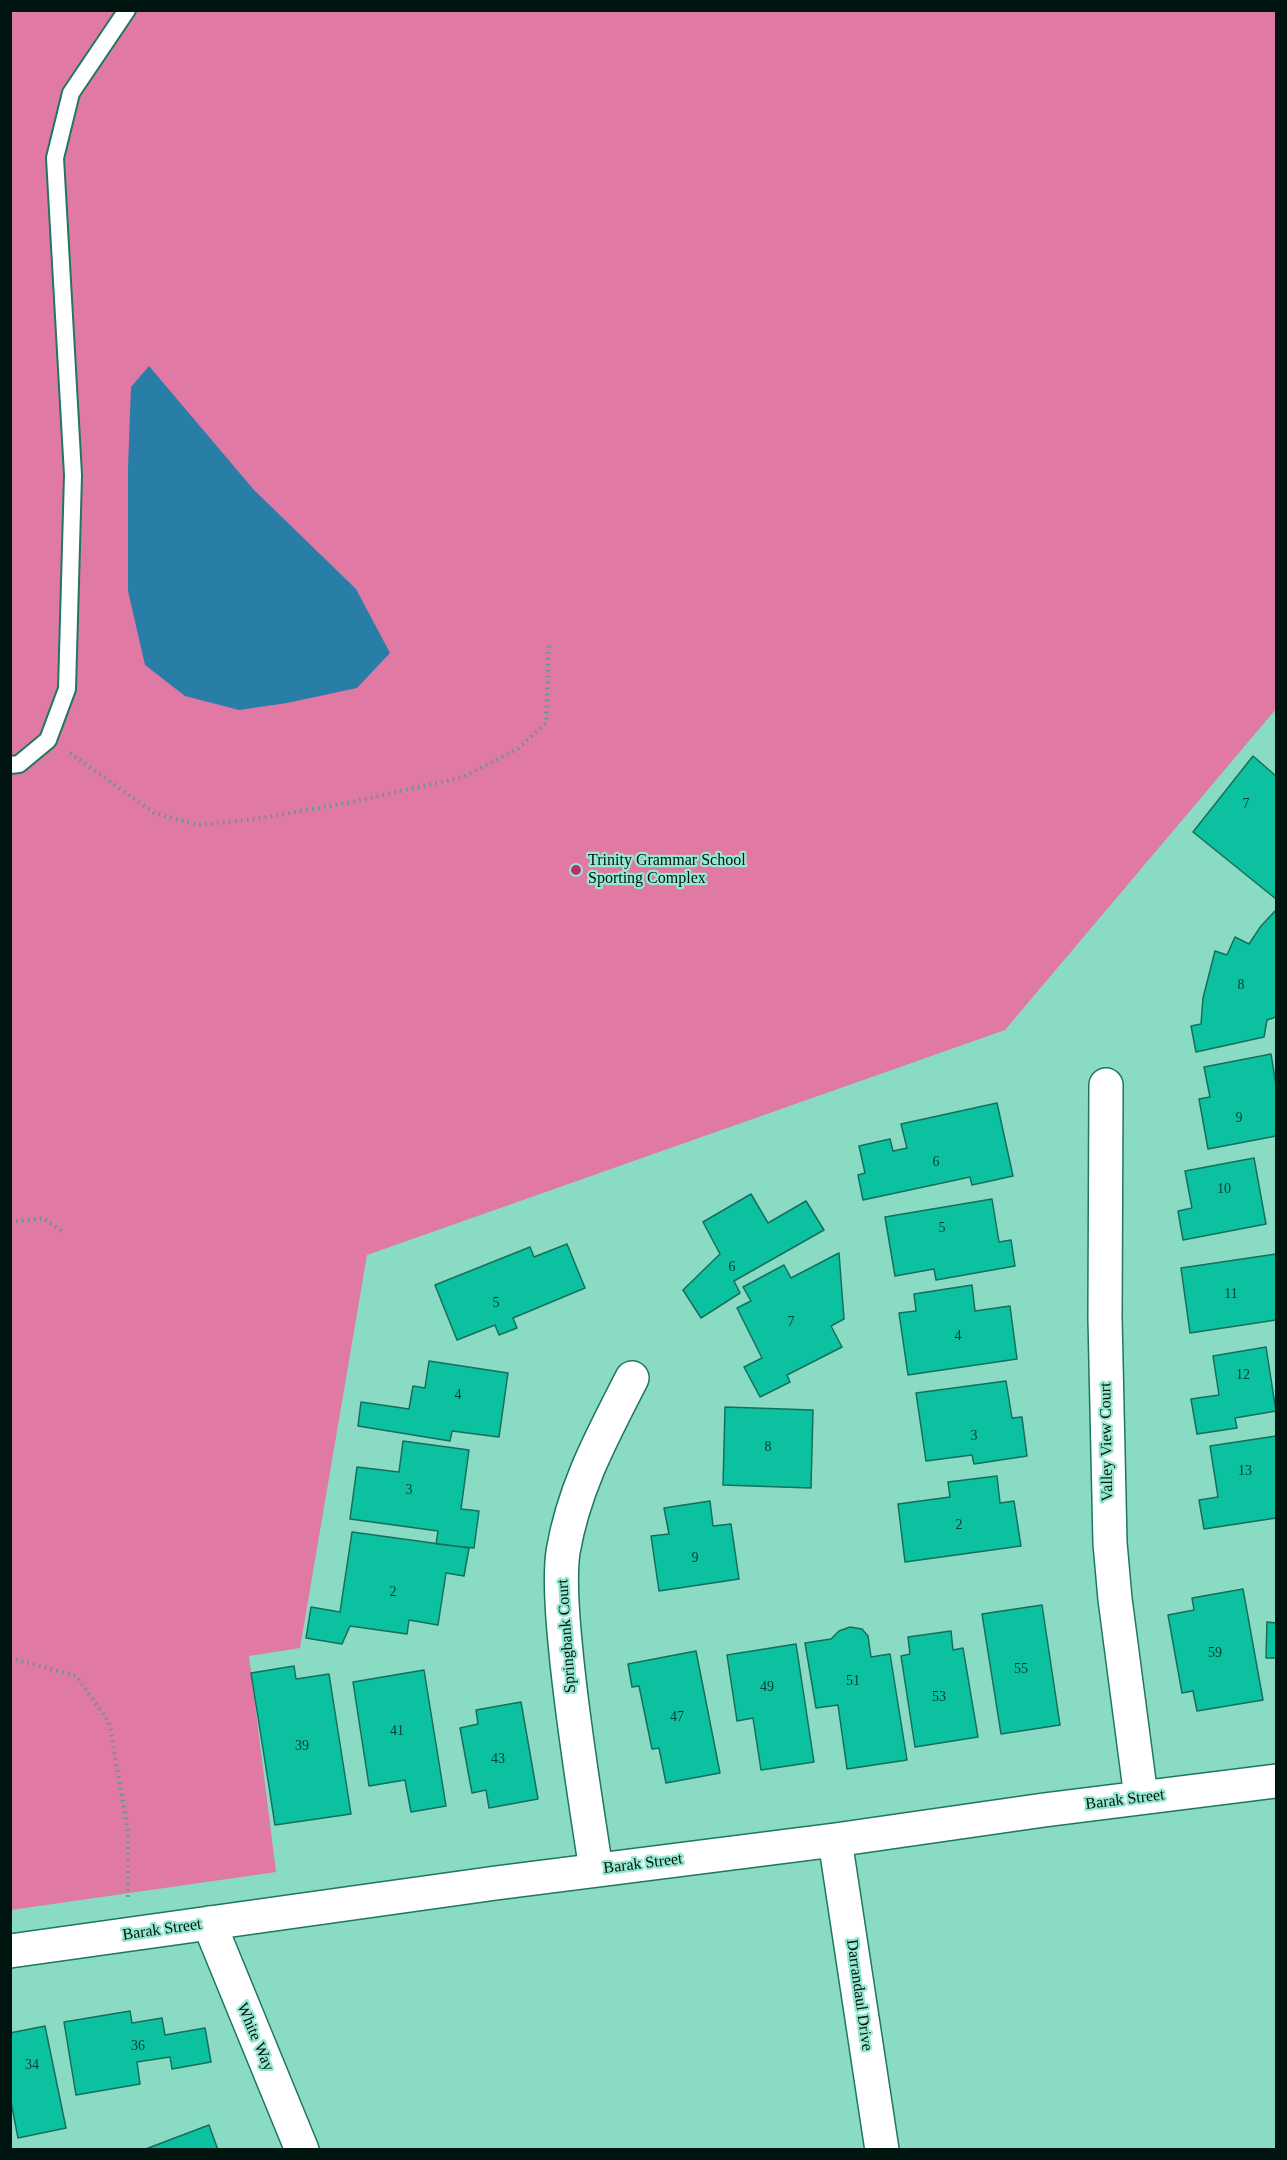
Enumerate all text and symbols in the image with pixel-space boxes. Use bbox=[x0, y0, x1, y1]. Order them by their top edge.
house number: 7 bbox=[1242, 796, 1250, 812]
place label: Trinity Grammar School Sporting Complex bbox=[588, 851, 746, 889]
marker: Trinity Grammar School Sporting Complex bbox=[569, 863, 583, 877]
house number: 8 bbox=[1238, 977, 1244, 993]
house number: 9 bbox=[1236, 1110, 1242, 1126]
house number: 6 bbox=[932, 1154, 940, 1170]
house number: 10 bbox=[1217, 1181, 1231, 1197]
house number: 5 bbox=[938, 1220, 946, 1236]
house number: 6 bbox=[728, 1259, 736, 1275]
house number: 11 bbox=[1224, 1286, 1238, 1302]
house number: 5 bbox=[493, 1295, 500, 1311]
house number: 7 bbox=[788, 1314, 795, 1330]
house number: 4 bbox=[954, 1328, 962, 1344]
house number: 12 bbox=[1236, 1367, 1250, 1383]
street label: Valley View Court bbox=[1096, 1382, 1118, 1502]
house number: 4 bbox=[454, 1387, 461, 1403]
house number: 3 bbox=[970, 1428, 978, 1444]
house number: 8 bbox=[764, 1439, 772, 1455]
house number: 13 bbox=[1238, 1463, 1252, 1479]
house number: 3 bbox=[406, 1482, 412, 1498]
house number: 2 bbox=[956, 1517, 963, 1533]
house number: 9 bbox=[692, 1550, 698, 1566]
street label: Springbank Court bbox=[553, 1578, 581, 1694]
house number: 2 bbox=[390, 1584, 396, 1600]
house number: 59 bbox=[1208, 1645, 1222, 1661]
house number: 55 bbox=[1014, 1661, 1028, 1677]
house number: 51 bbox=[846, 1673, 860, 1689]
house number: 49 bbox=[760, 1679, 774, 1695]
house number: 53 bbox=[932, 1689, 946, 1705]
house number: 47 bbox=[670, 1709, 684, 1725]
house number: 41 bbox=[390, 1723, 404, 1739]
house number: 39 bbox=[295, 1738, 309, 1754]
house number: 43 bbox=[491, 1751, 505, 1767]
street label: Barak Street bbox=[1084, 1786, 1166, 1814]
street label: Barak Street bbox=[602, 1850, 684, 1878]
street label: Barak Street bbox=[121, 1915, 203, 1945]
street label: Darrandaul Drive bbox=[842, 1938, 876, 2052]
street label: White Way bbox=[232, 2000, 278, 2074]
house number: 36 bbox=[131, 2038, 145, 2054]
house number: 34 bbox=[25, 2057, 39, 2073]

